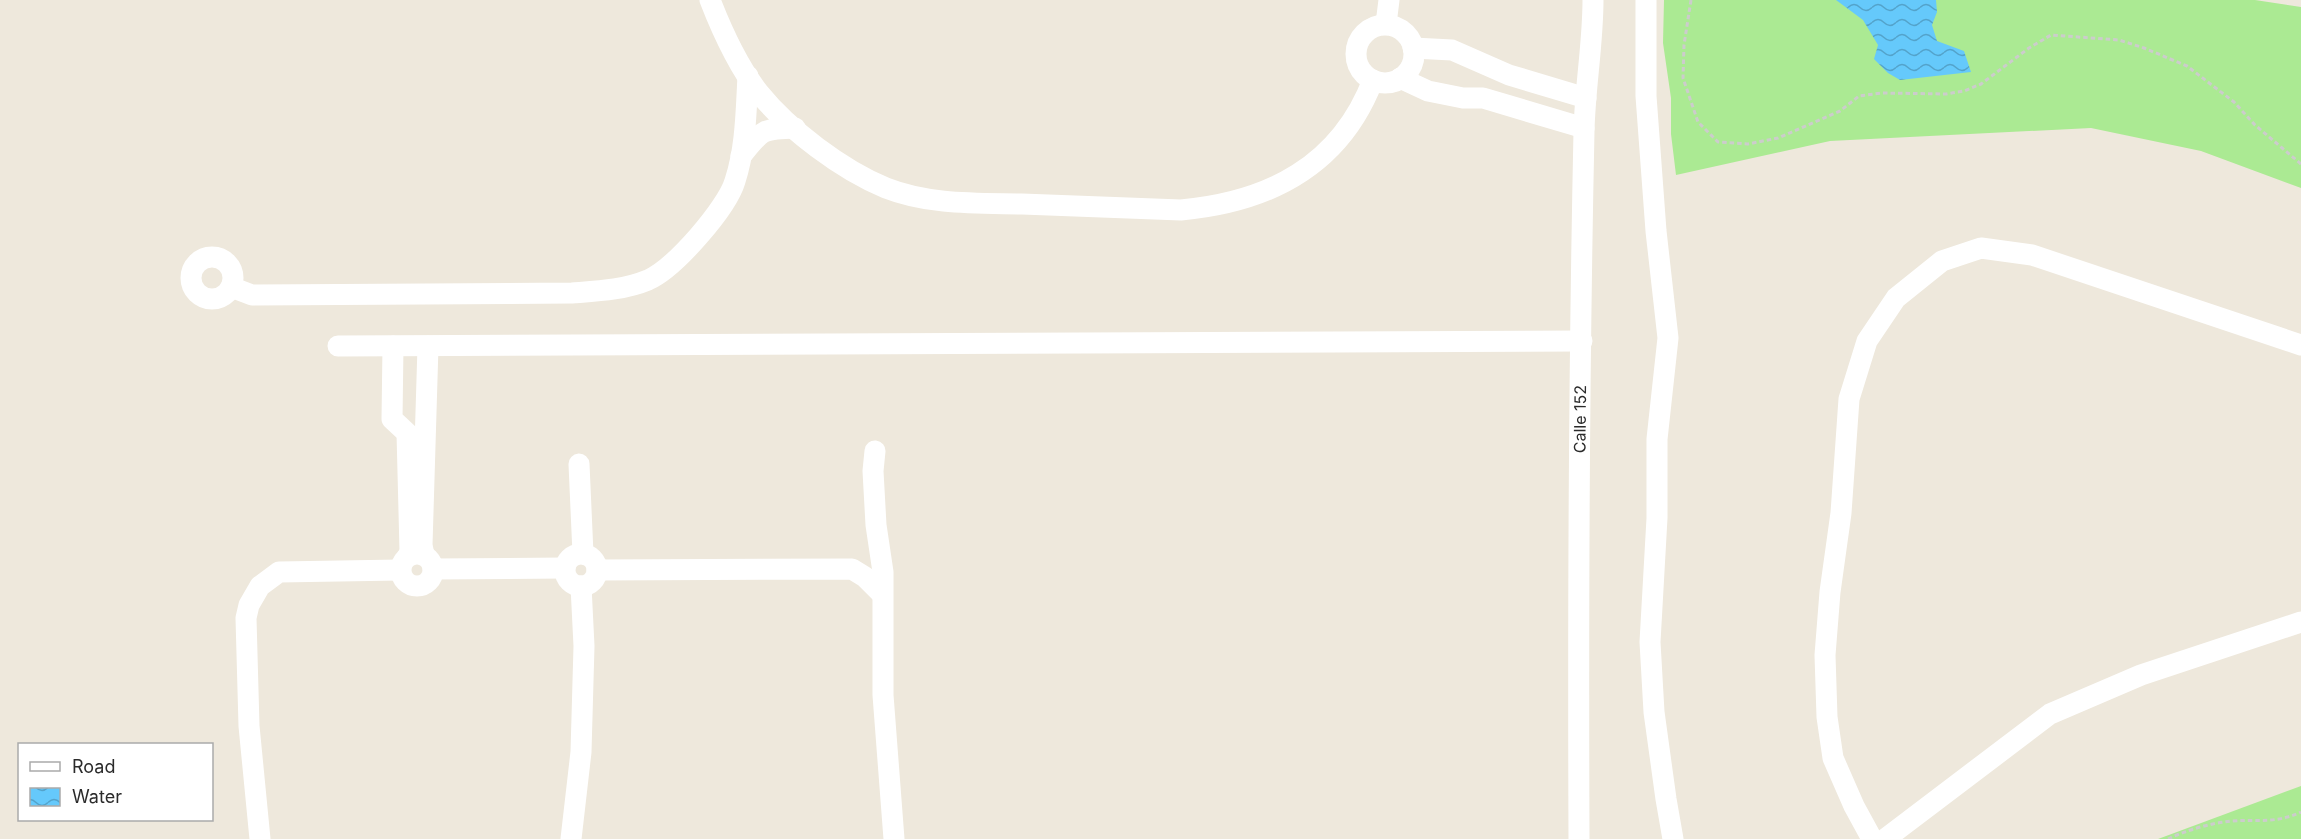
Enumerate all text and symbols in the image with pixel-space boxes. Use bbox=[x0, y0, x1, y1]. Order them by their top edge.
street label: Calle 152 bbox=[1569, 385, 1590, 453]
legend bbox=[18, 743, 213, 821]
text: Road bbox=[72, 756, 115, 777]
text: Water bbox=[72, 786, 122, 807]

